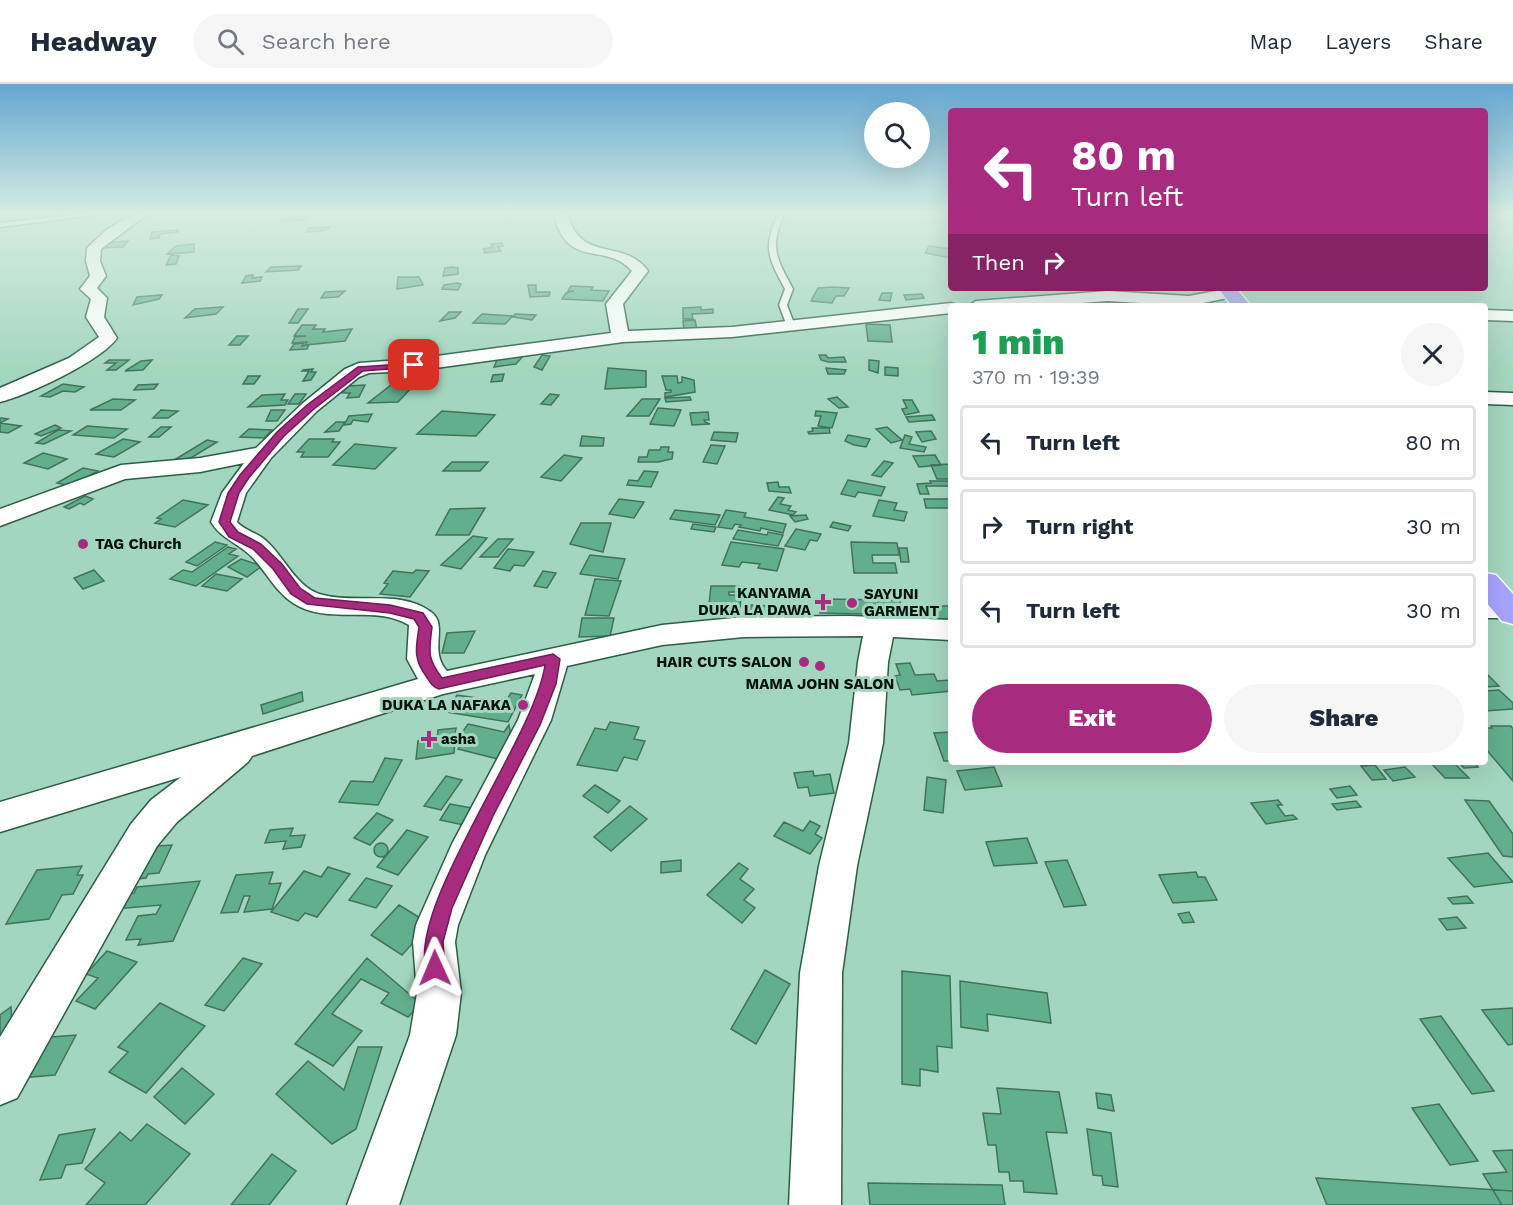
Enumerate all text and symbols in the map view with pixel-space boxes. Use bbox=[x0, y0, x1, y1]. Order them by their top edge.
search box bbox=[193, 14, 613, 68]
text: Headway bbox=[30, 25, 157, 58]
icon: search bbox=[214, 25, 247, 58]
text: Search here bbox=[262, 29, 391, 54]
text: Map bbox=[1249, 29, 1292, 54]
text: Layers bbox=[1325, 29, 1391, 54]
text: Share bbox=[1424, 29, 1483, 54]
map controls bbox=[864, 102, 930, 168]
button: search bbox=[864, 102, 930, 168]
text: 80 m bbox=[1071, 131, 1176, 180]
icon: left bbox=[972, 132, 1050, 210]
text: Turn left bbox=[1071, 181, 1183, 213]
icon: right bbox=[1037, 246, 1070, 279]
text: Then bbox=[972, 250, 1025, 275]
text: 1 min bbox=[972, 321, 1065, 363]
button: close bbox=[1401, 323, 1464, 386]
pin bbox=[388, 339, 439, 390]
icon: arrive bbox=[397, 348, 430, 381]
text: 370 m · 19:39 bbox=[972, 365, 1100, 389]
icon: left bbox=[975, 426, 1008, 459]
text: Turn left bbox=[1026, 430, 1120, 455]
text: 80 m bbox=[1405, 430, 1461, 455]
icon: right bbox=[975, 510, 1008, 543]
text: Turn right bbox=[1026, 514, 1133, 539]
text: 30 m bbox=[1406, 514, 1461, 539]
place label: TAG Church bbox=[95, 535, 181, 553]
marker: TAG Church bbox=[76, 537, 90, 551]
place label: KANYAMA DUKA LA DAWA bbox=[698, 584, 812, 619]
place label: SAYUNI GARMENT bbox=[864, 585, 940, 620]
icon: left bbox=[975, 594, 1008, 627]
marker: KANYAMA DUKA LA DAWA bbox=[816, 595, 830, 609]
marker: SAYUNI GARMENT bbox=[845, 596, 859, 610]
text: Turn left bbox=[1026, 598, 1120, 623]
text: 30 m bbox=[1406, 598, 1461, 623]
place label: HAIR CUTS SALON bbox=[656, 653, 792, 671]
marker: HAIR CUTS SALON bbox=[797, 655, 811, 669]
marker: MAMA JOHN SALON bbox=[813, 659, 827, 673]
place label: MAMA JOHN SALON bbox=[746, 675, 894, 693]
button: Exit bbox=[972, 684, 1212, 753]
button: Share bbox=[1224, 684, 1464, 753]
place label: DUKA LA NAFAKA bbox=[382, 696, 512, 714]
marker: DUKA LA NAFAKA bbox=[516, 698, 530, 712]
place label: asha bbox=[441, 730, 476, 748]
marker: asha bbox=[422, 732, 436, 746]
position arrow bbox=[403, 936, 467, 1000]

